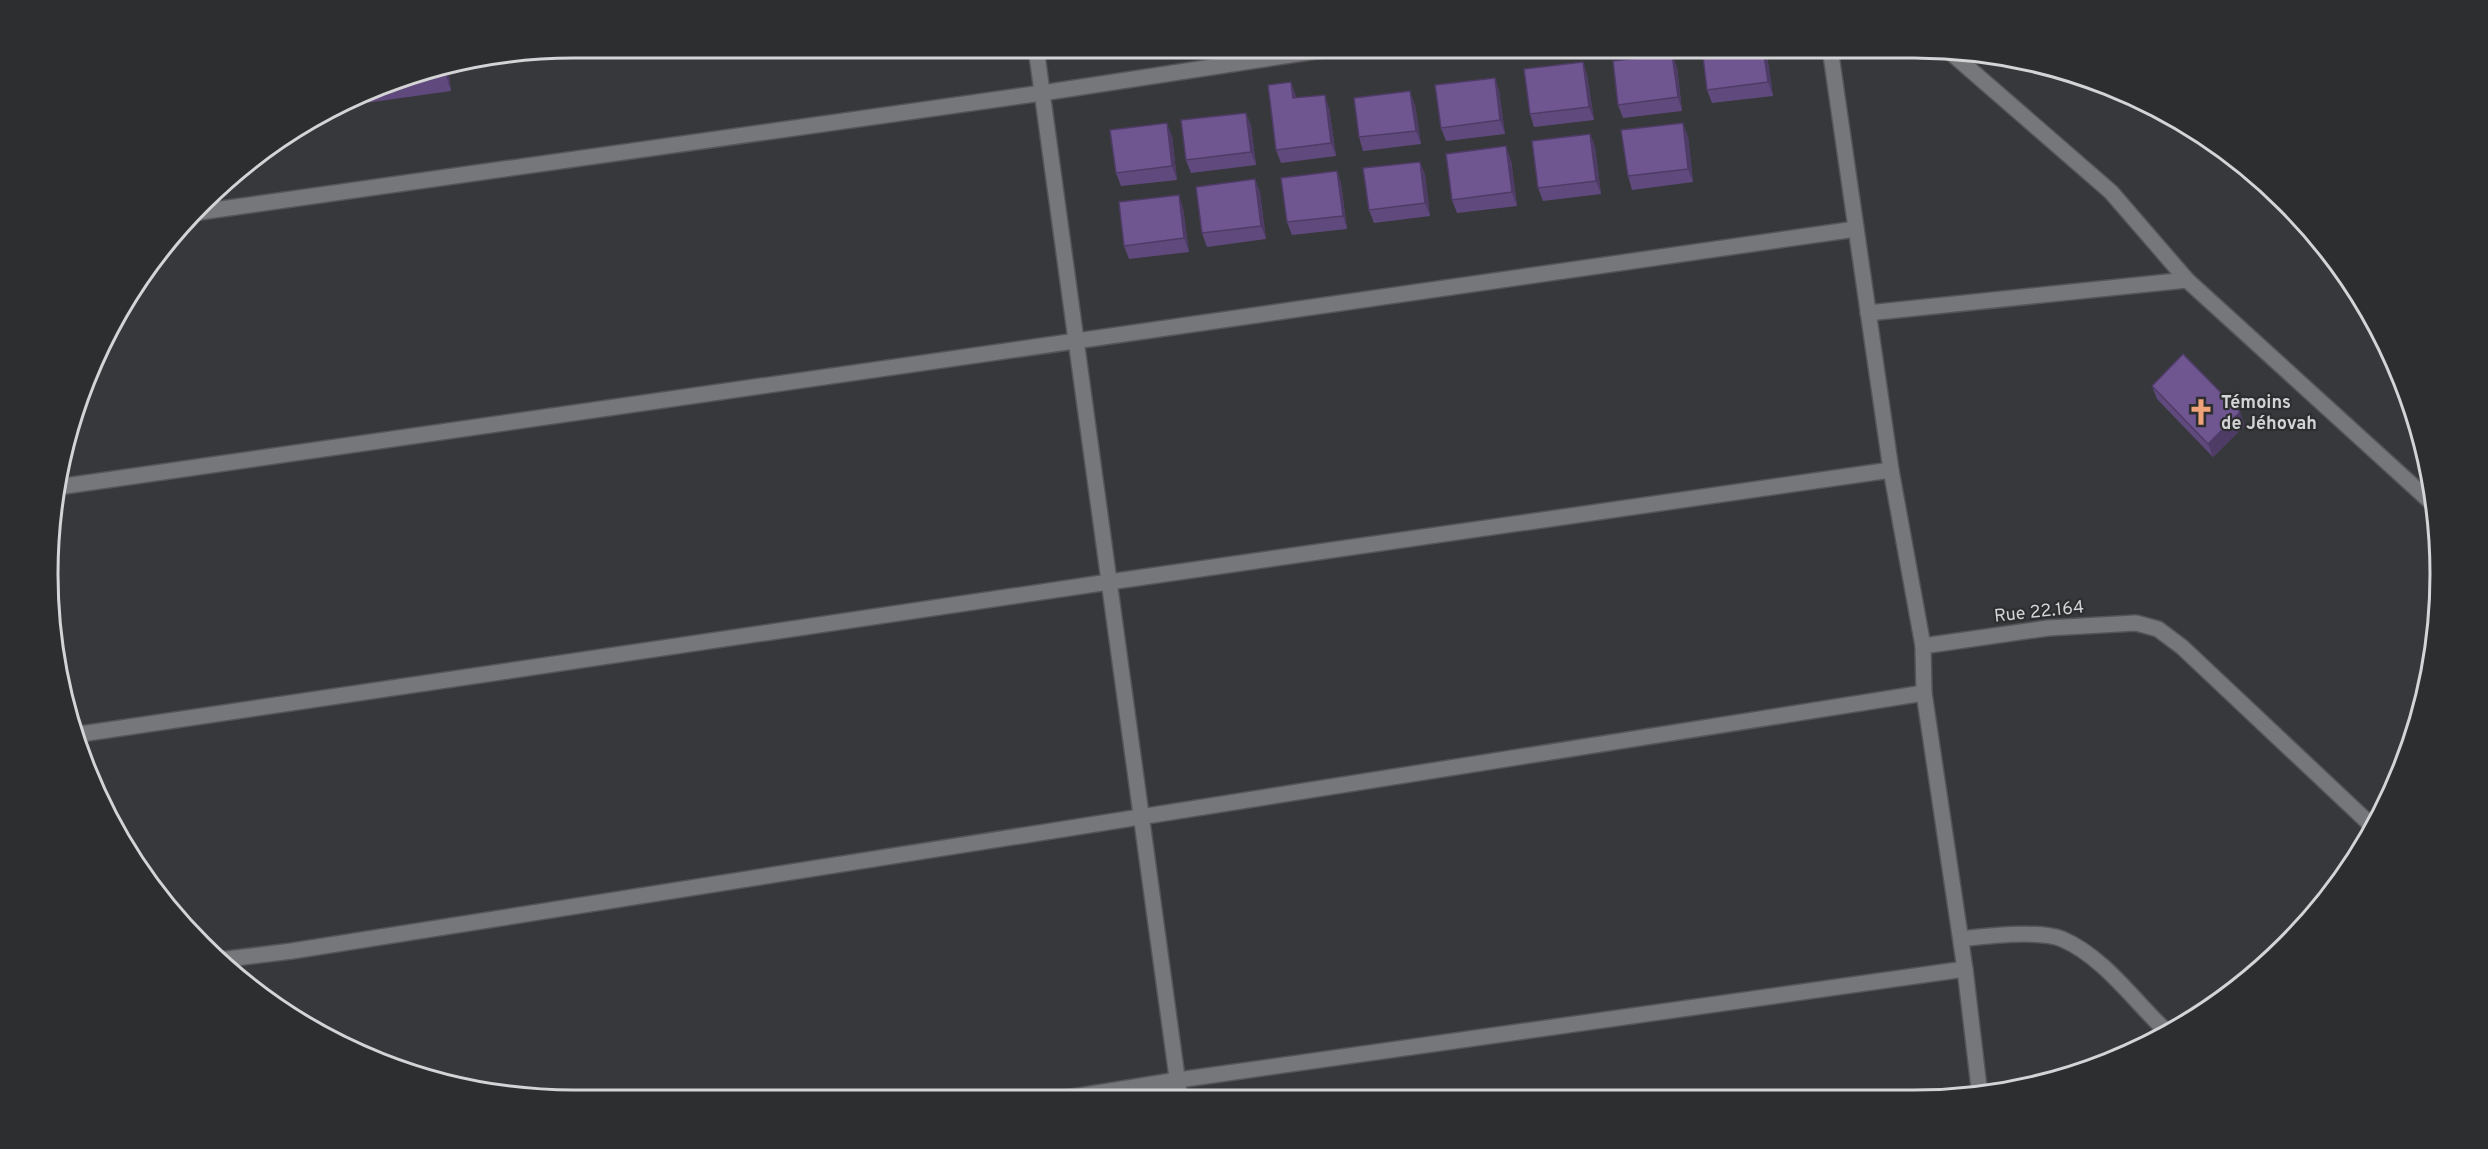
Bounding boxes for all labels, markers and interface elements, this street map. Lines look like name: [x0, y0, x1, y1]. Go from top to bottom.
place label: Témoins de Jéhovah: [2221, 392, 2317, 436]
church icon: Témoins de Jéhovah: [2186, 397, 2216, 427]
street label: Rue 22.164: [1993, 596, 2085, 629]

